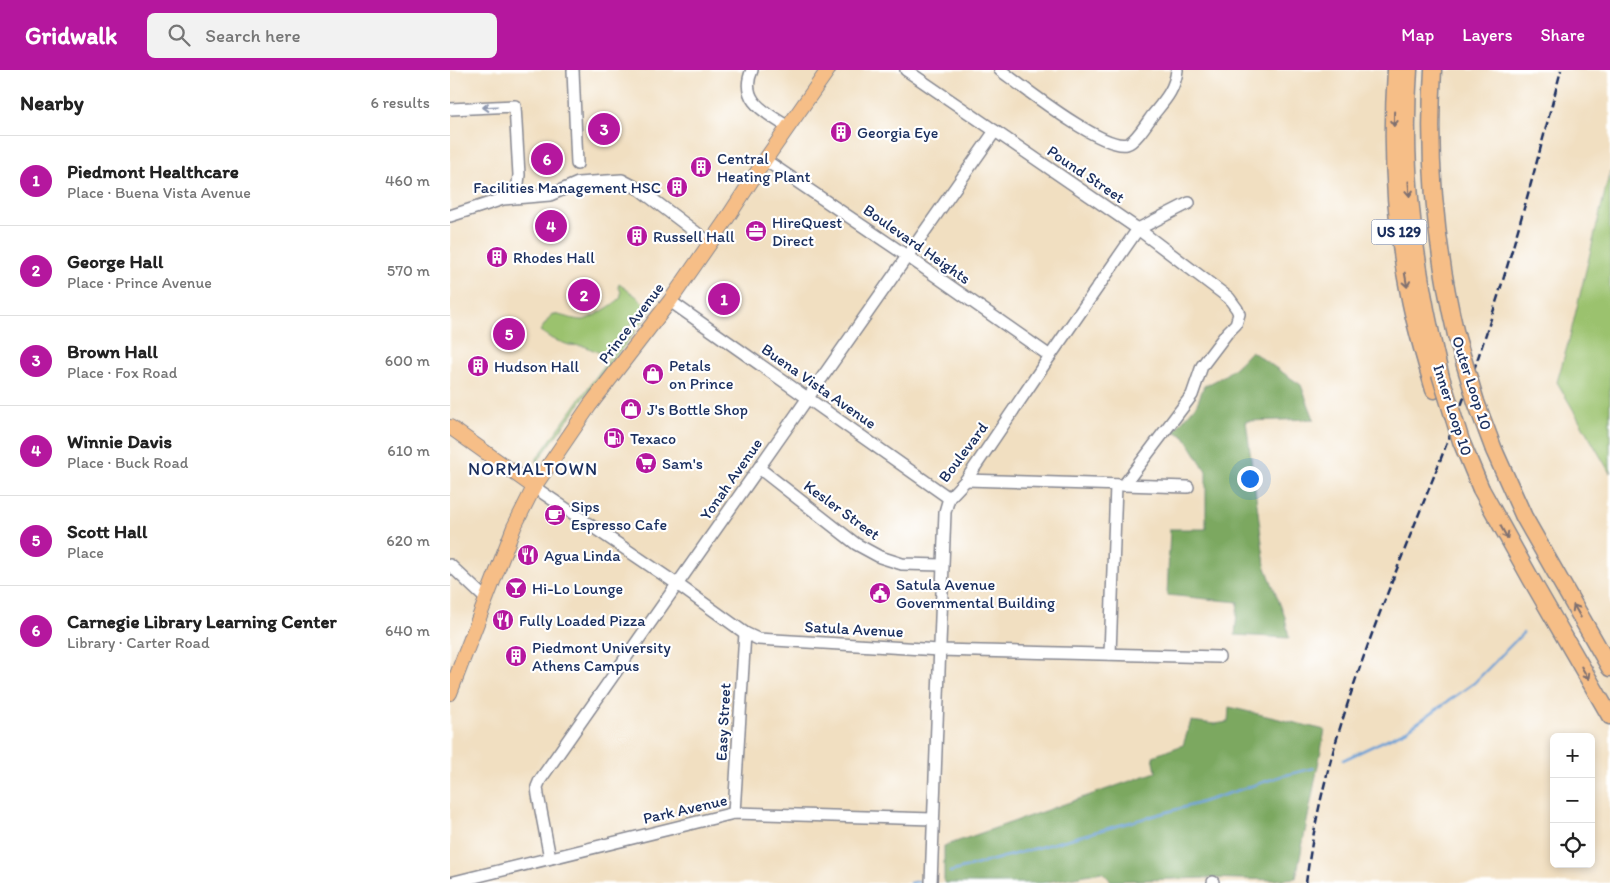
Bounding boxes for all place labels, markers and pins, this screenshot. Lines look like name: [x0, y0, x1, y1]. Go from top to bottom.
pin: 3: [588, 110, 620, 148]
building icon: Georgia Eye: [829, 120, 853, 144]
place label: Georgia Eye: [857, 123, 938, 142]
pin: 6: [531, 140, 563, 178]
place label: Central Heating Plant: [717, 149, 811, 186]
building icon: Central Heating Plant: [689, 155, 713, 179]
building icon: Facilities Management HSC: [665, 175, 689, 199]
place label: Facilities Management HSC: [473, 178, 661, 197]
pin: 4: [535, 207, 567, 245]
place label: HireQuest Direct: [772, 213, 842, 250]
office icon: HireQuest Direct: [744, 219, 768, 243]
building icon: Russell Hall: [625, 224, 649, 248]
place label: Russell Hall: [653, 227, 735, 246]
building icon: Rhodes Hall: [485, 245, 509, 269]
place label: Rhodes Hall: [513, 248, 595, 267]
pin: 2: [568, 276, 600, 314]
pin: 1: [708, 280, 740, 318]
pin: 5: [493, 315, 525, 353]
building icon: Hudson Hall: [466, 354, 490, 378]
place label: Petals on Prince: [669, 356, 734, 393]
place label: Hudson Hall: [494, 357, 580, 376]
shop icon: Petals on Prince: [641, 362, 665, 386]
shop icon: J's Bottle Shop: [619, 397, 643, 421]
place label: J's Bottle Shop: [647, 400, 748, 419]
fuel station icon: Texaco: [602, 426, 626, 450]
place label: Texaco: [630, 429, 676, 448]
supermarket icon: Sam's: [634, 451, 658, 475]
place label: Sam's: [662, 454, 703, 473]
place label: Sips Espresso Cafe: [571, 497, 667, 534]
cafe icon: Sips Espresso Cafe: [543, 503, 567, 527]
restaurant icon: Agua Linda: [516, 543, 540, 567]
place label: Agua Linda: [544, 546, 621, 565]
place label: Satula Avenue Governmental Building: [896, 575, 1056, 612]
bar icon: Hi-Lo Lounge: [504, 576, 528, 600]
place label: Hi-Lo Lounge: [532, 579, 623, 598]
public building icon: Satula Avenue Governmental Building: [868, 581, 892, 605]
restaurant icon: Fully Loaded Pizza: [491, 608, 515, 632]
place label: Fully Loaded Pizza: [519, 611, 646, 630]
place label: Piedmont University Athens Campus: [532, 638, 671, 675]
building icon: Piedmont University Athens Campus: [504, 644, 528, 668]

